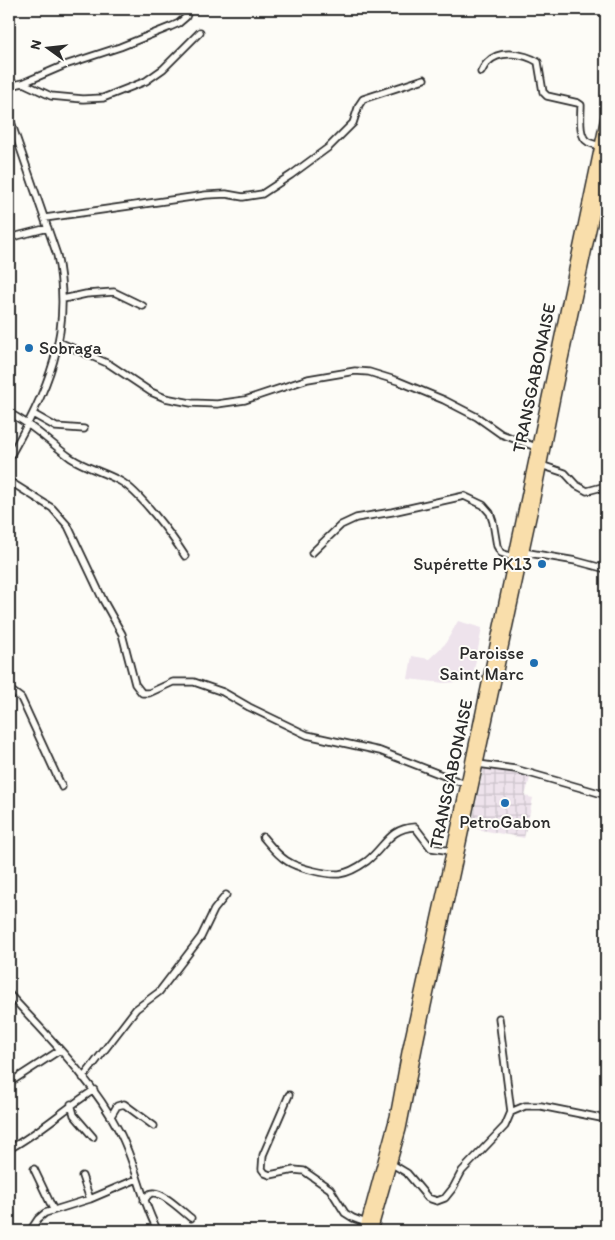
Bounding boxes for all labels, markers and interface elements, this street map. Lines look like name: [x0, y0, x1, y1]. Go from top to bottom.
north arrow: [22, 22, 72, 72]
text: N: [26, 38, 45, 52]
street label: TRANSGABONAISE: [507, 301, 561, 455]
place label: Sobraga: [39, 337, 103, 359]
marker: Sobraga: [23, 342, 35, 354]
place label: Supérette PK13: [413, 553, 532, 575]
marker: Supérette PK13: [536, 558, 548, 570]
place label: Paroisse Saint Marc: [439, 642, 524, 685]
marker: Paroisse Saint Marc: [528, 657, 540, 669]
street label: TRANSGABONAISE: [424, 697, 478, 851]
marker: PetroGabon: [499, 797, 511, 809]
place label: PetroGabon: [459, 811, 551, 833]

